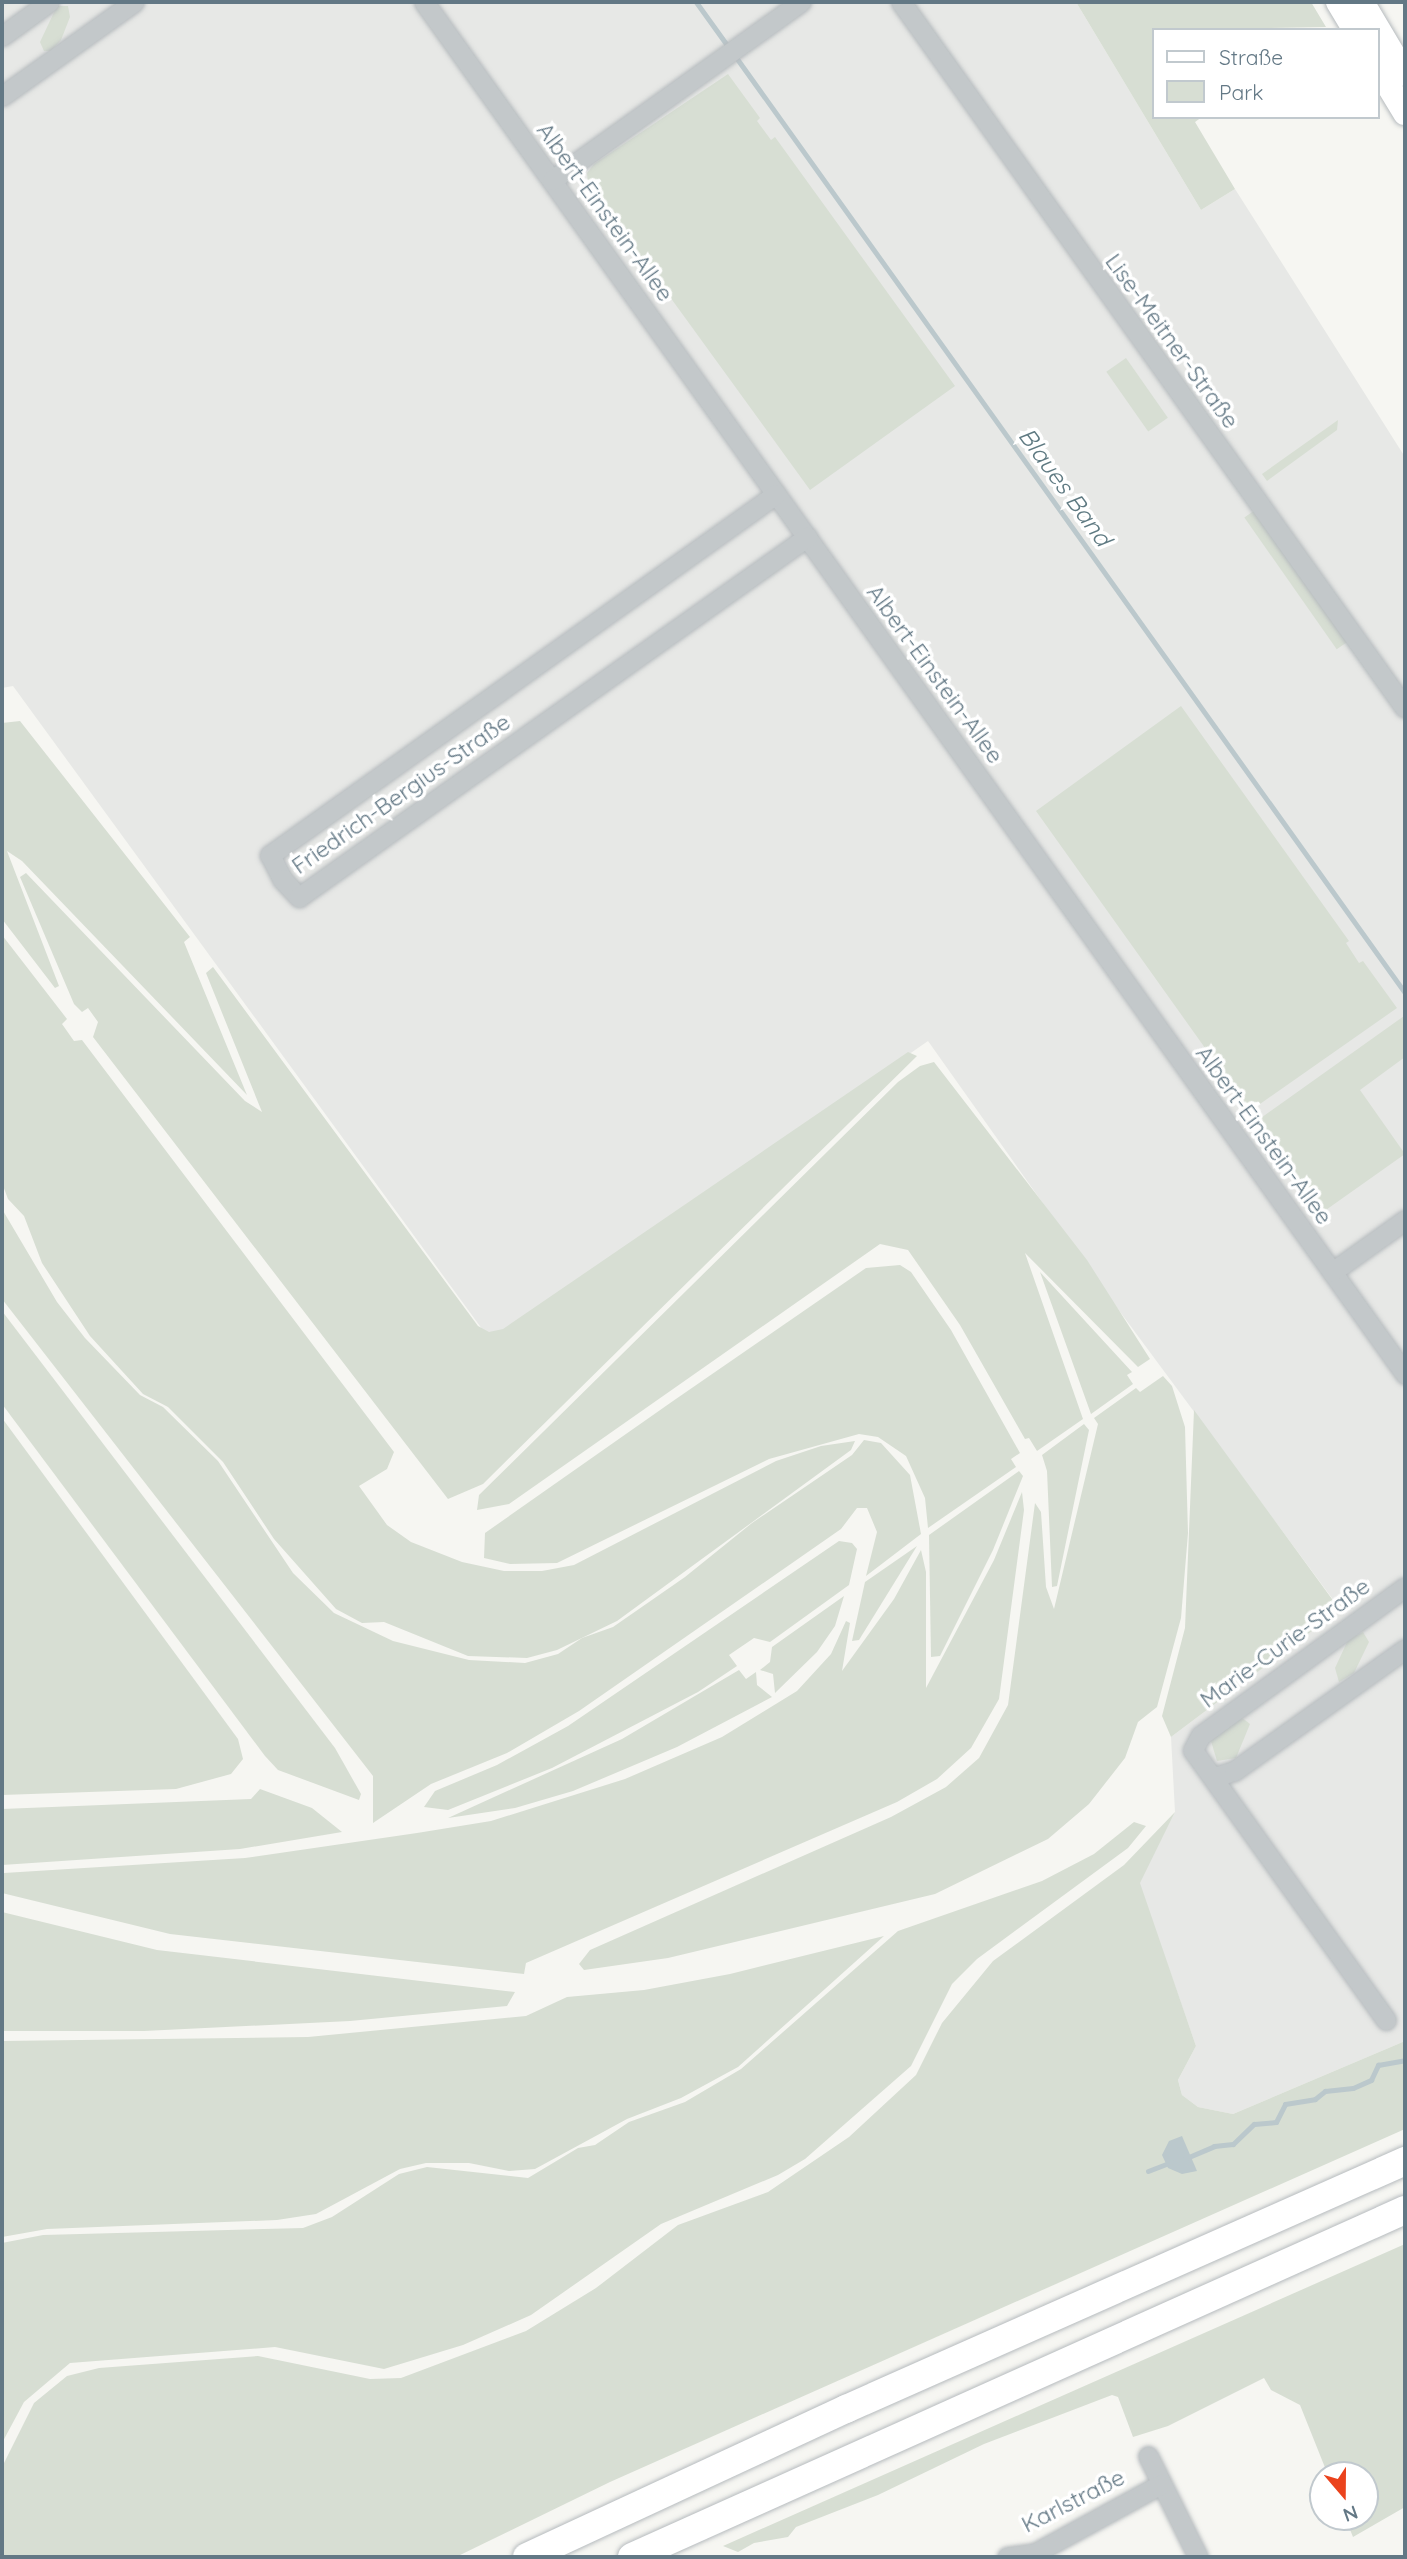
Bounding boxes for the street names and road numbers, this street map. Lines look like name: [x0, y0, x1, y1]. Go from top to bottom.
street label: Albert-Einstein-Allee: [531, 117, 679, 307]
street label: Lise-Meitner-Straße: [1099, 248, 1245, 434]
street label: Albert-Einstein-Allee: [861, 579, 1009, 769]
street label: Friedrich-Bergius-Straße: [287, 708, 515, 880]
street label: Albert-Einstein-Allee: [1190, 1040, 1338, 1230]
street label: Marie-Curie-Straße: [1195, 1572, 1375, 1714]
street label: Karlstraße: [1017, 2463, 1129, 2539]

